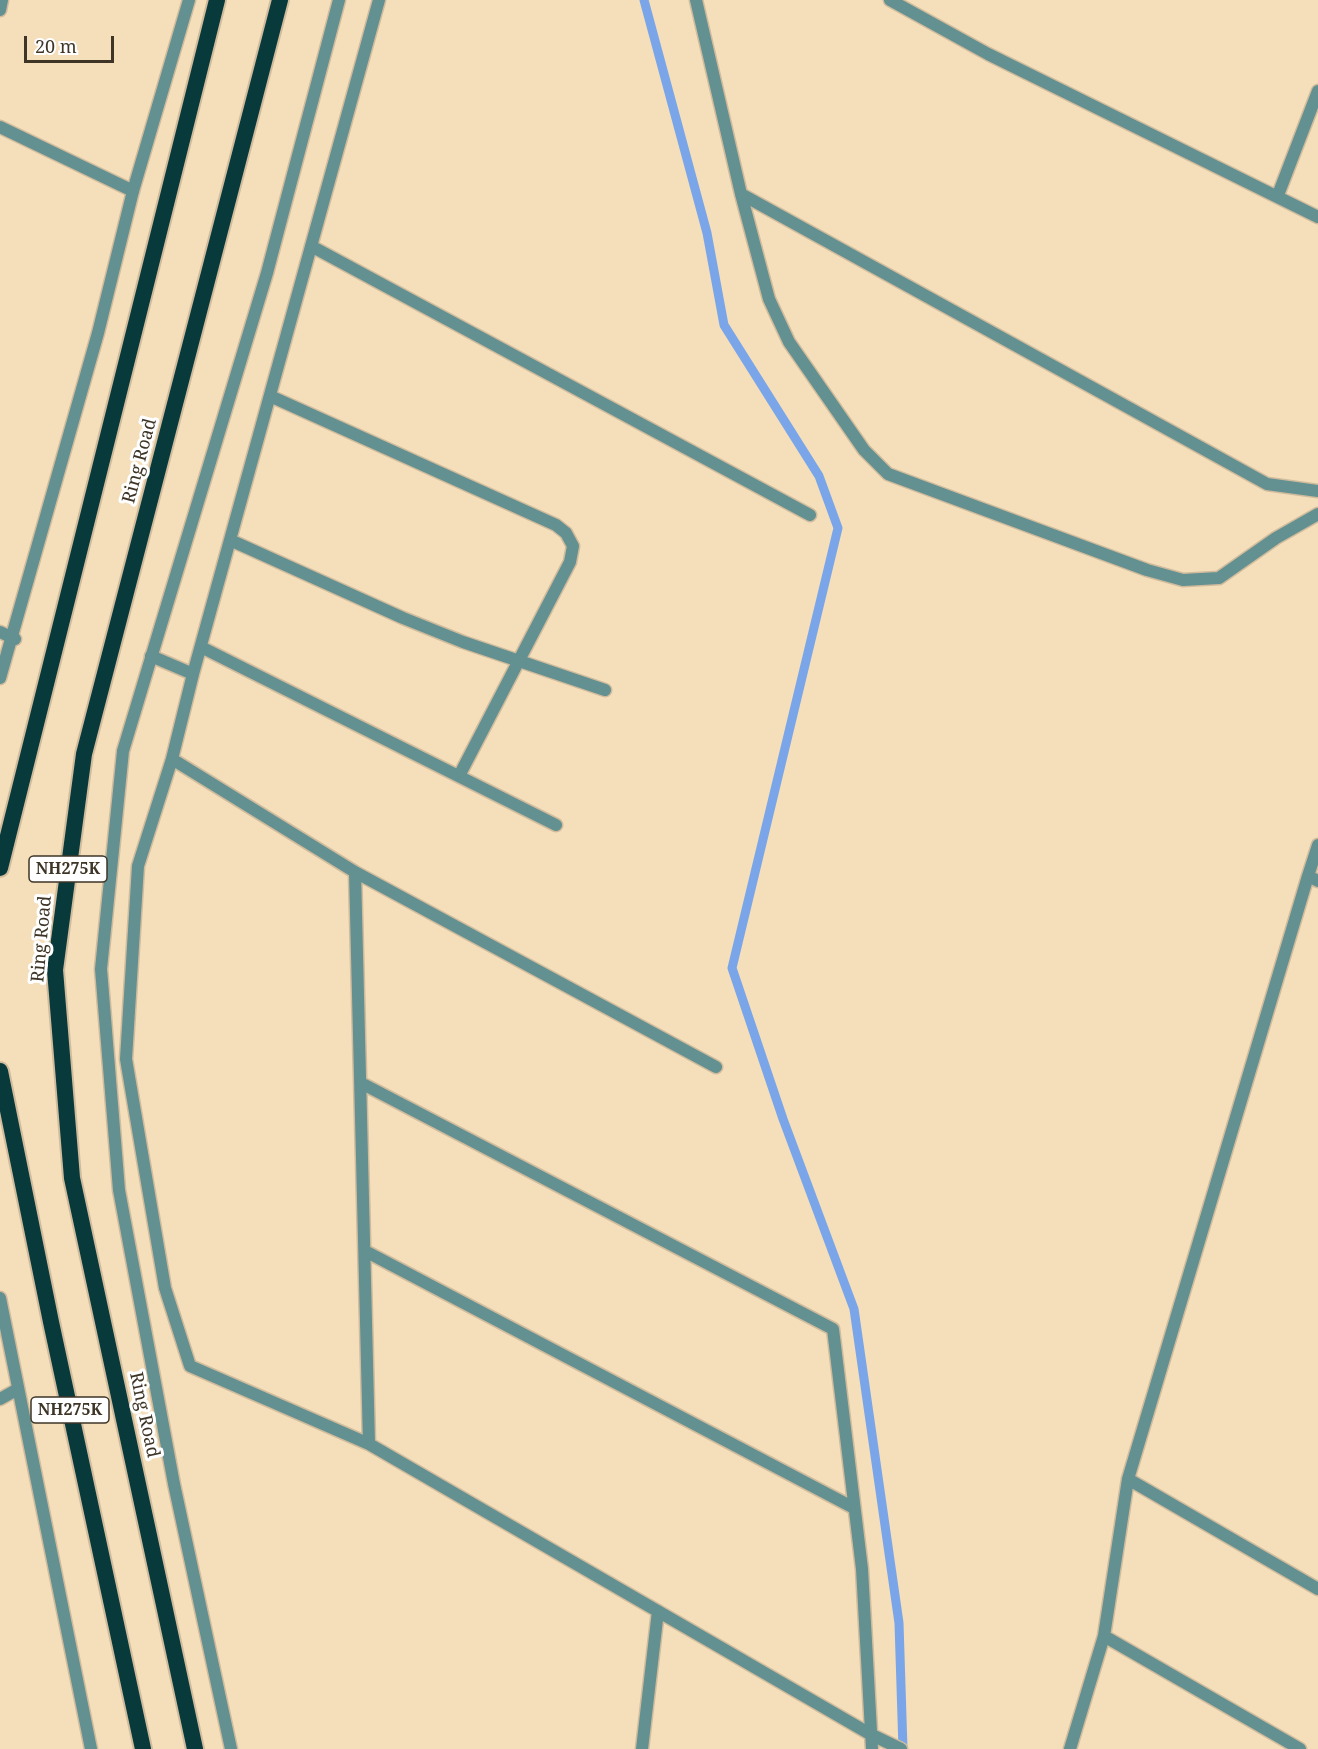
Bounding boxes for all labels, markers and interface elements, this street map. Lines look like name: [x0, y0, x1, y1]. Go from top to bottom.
scale bar: [27, 24, 117, 62]
text: 20 m: [35, 34, 77, 58]
street label: Ring Road: [118, 416, 162, 506]
road number: NH275K: [29, 856, 107, 882]
street label: Ring Road: [27, 895, 57, 983]
street label: Ring Road: [124, 1370, 164, 1460]
road number: NH275K: [31, 1397, 109, 1423]

